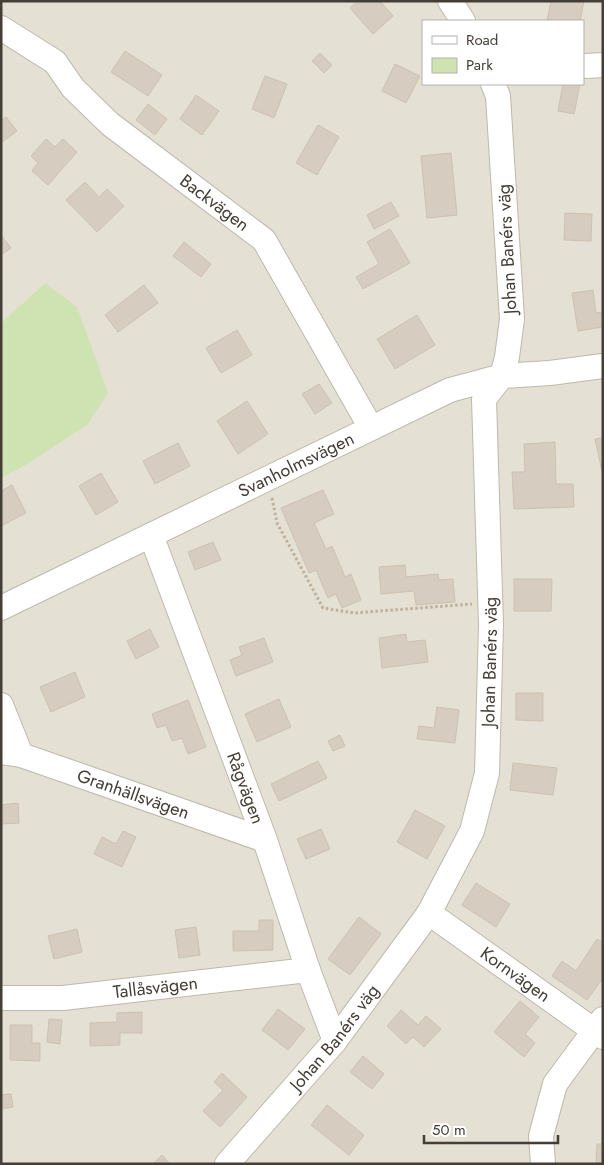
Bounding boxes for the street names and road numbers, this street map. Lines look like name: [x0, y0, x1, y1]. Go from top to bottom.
street label: Backvägen: [174, 168, 255, 238]
street label: Johan Banérs väg: [491, 183, 523, 317]
street label: Svanholmsvägen: [234, 425, 359, 504]
street label: Johan Banérs väg: [475, 596, 504, 730]
street label: Rågvägen: [220, 748, 271, 827]
street label: Granhällsvägen: [73, 762, 193, 826]
street label: Kornvägen: [475, 941, 556, 1009]
street label: Tallåsvägen: [112, 970, 199, 1005]
street label: Johan Banérs väg: [282, 979, 385, 1098]

